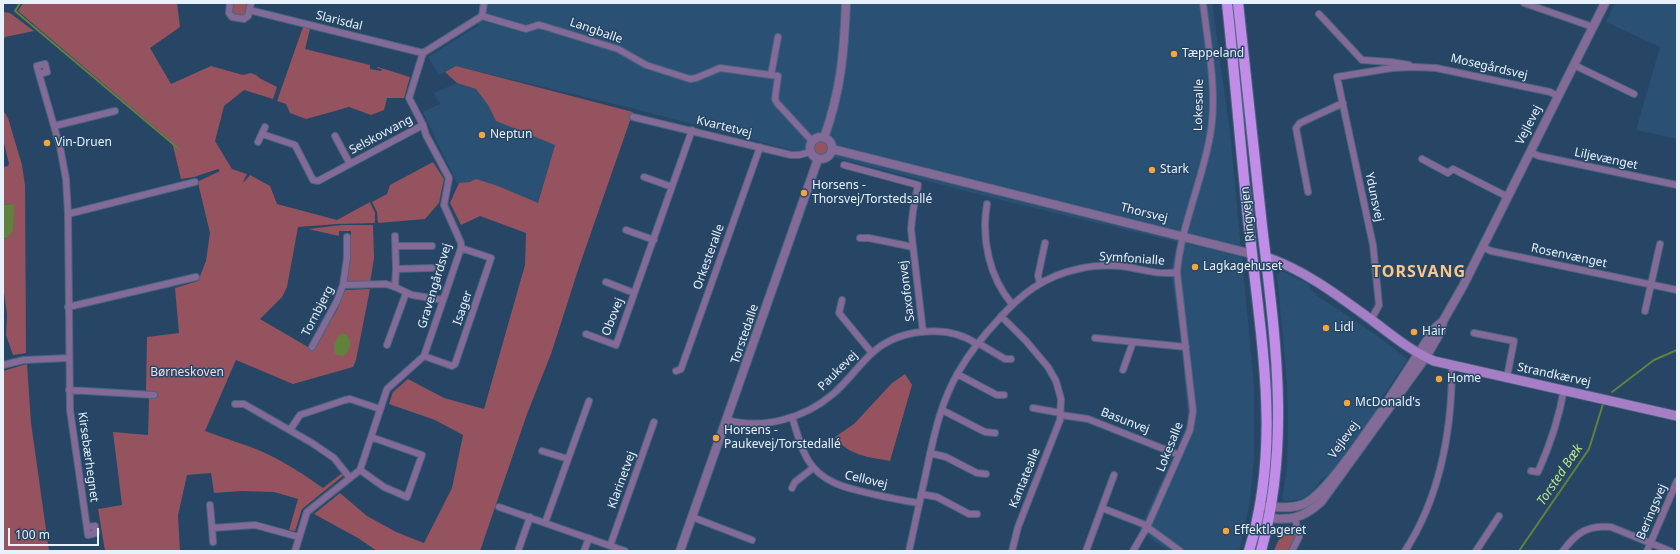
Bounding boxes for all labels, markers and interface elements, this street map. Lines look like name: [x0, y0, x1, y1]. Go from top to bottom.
street label: Slarisdal: [314, 8, 364, 34]
street label: Langballe: [568, 15, 624, 47]
place label: Tæppeland: [1182, 47, 1244, 61]
marker: Tæppeland: [1169, 49, 1179, 59]
street label: Mosegårdsvej: [1449, 51, 1529, 83]
street label: Lokesalle: [1191, 79, 1207, 131]
street label: Vejlevej: [1513, 103, 1545, 147]
street label: Selskovvang: [347, 112, 415, 158]
street label: Kvartetvej: [695, 113, 753, 141]
place label: Neptun: [490, 128, 532, 142]
marker: Neptun: [477, 130, 487, 140]
place label: Vin-Druen: [55, 136, 112, 150]
marker: Vin-Druen: [42, 138, 52, 148]
street label: Liljevænget: [1573, 145, 1639, 173]
place label: Stark: [1160, 163, 1189, 177]
marker: Stark: [1147, 165, 1157, 175]
street label: Ydunsvej: [1362, 171, 1386, 223]
place label: Horsens - Thorsvej/Torstedsallé: [812, 179, 932, 207]
street label: Ringvejen: [1238, 186, 1258, 242]
marker: Horsens - Thorsvej/Torstedsallé: [799, 188, 809, 198]
street label: Thorsvej: [1119, 200, 1169, 226]
street label: Orkesteralle: [690, 222, 728, 292]
street label: Rosenvænget: [1530, 241, 1608, 271]
street label: Gravengårdsvej: [415, 242, 455, 330]
street label: Symfonialle: [1099, 250, 1165, 268]
street label: Saxofonvej: [896, 260, 918, 322]
place label: Lagkagehuset: [1203, 260, 1282, 274]
marker: Lagkagehuset: [1190, 262, 1200, 272]
district label: TORSVANG: [1372, 262, 1466, 282]
street label: Tornbjerg: [299, 283, 337, 339]
street label: Isager: [450, 289, 476, 327]
street label: Obovej: [599, 296, 627, 338]
street label: Torstedalle: [728, 302, 762, 366]
place label: Lidl: [1334, 321, 1354, 335]
marker: Lidl: [1321, 323, 1331, 333]
place label: Hair: [1422, 325, 1446, 339]
marker: Hair: [1409, 327, 1419, 337]
street label: Paukevej: [815, 348, 861, 394]
street label: Strandkærvej: [1516, 360, 1592, 390]
park label: Børneskoven: [150, 366, 224, 380]
place label: Home: [1447, 372, 1481, 386]
marker: Home: [1434, 374, 1444, 384]
place label: McDonald's: [1355, 396, 1420, 410]
marker: McDonald's: [1342, 398, 1352, 408]
street label: Basunvej: [1099, 405, 1151, 437]
street label: Kirsebærhegnet: [75, 411, 101, 503]
street label: Vejlevej: [1326, 419, 1362, 461]
street label: Lokesalle: [1154, 420, 1186, 474]
place label: Horsens - Paukevej/Torstedallé: [724, 424, 841, 452]
marker: Horsens - Paukevej/Torstedallé: [711, 433, 721, 443]
water label: Torsted Bæk: [1534, 441, 1586, 509]
street label: Kantatealle: [1006, 446, 1044, 510]
street label: Klarinetvej: [605, 449, 639, 511]
street label: Cellovej: [843, 468, 889, 492]
street label: Beringsvej: [1634, 482, 1670, 542]
scale bar: [10, 520, 101, 546]
place label: Effektlageret: [1234, 524, 1306, 538]
text: 100 m: [15, 526, 50, 543]
marker: Effektlageret: [1221, 526, 1231, 536]

